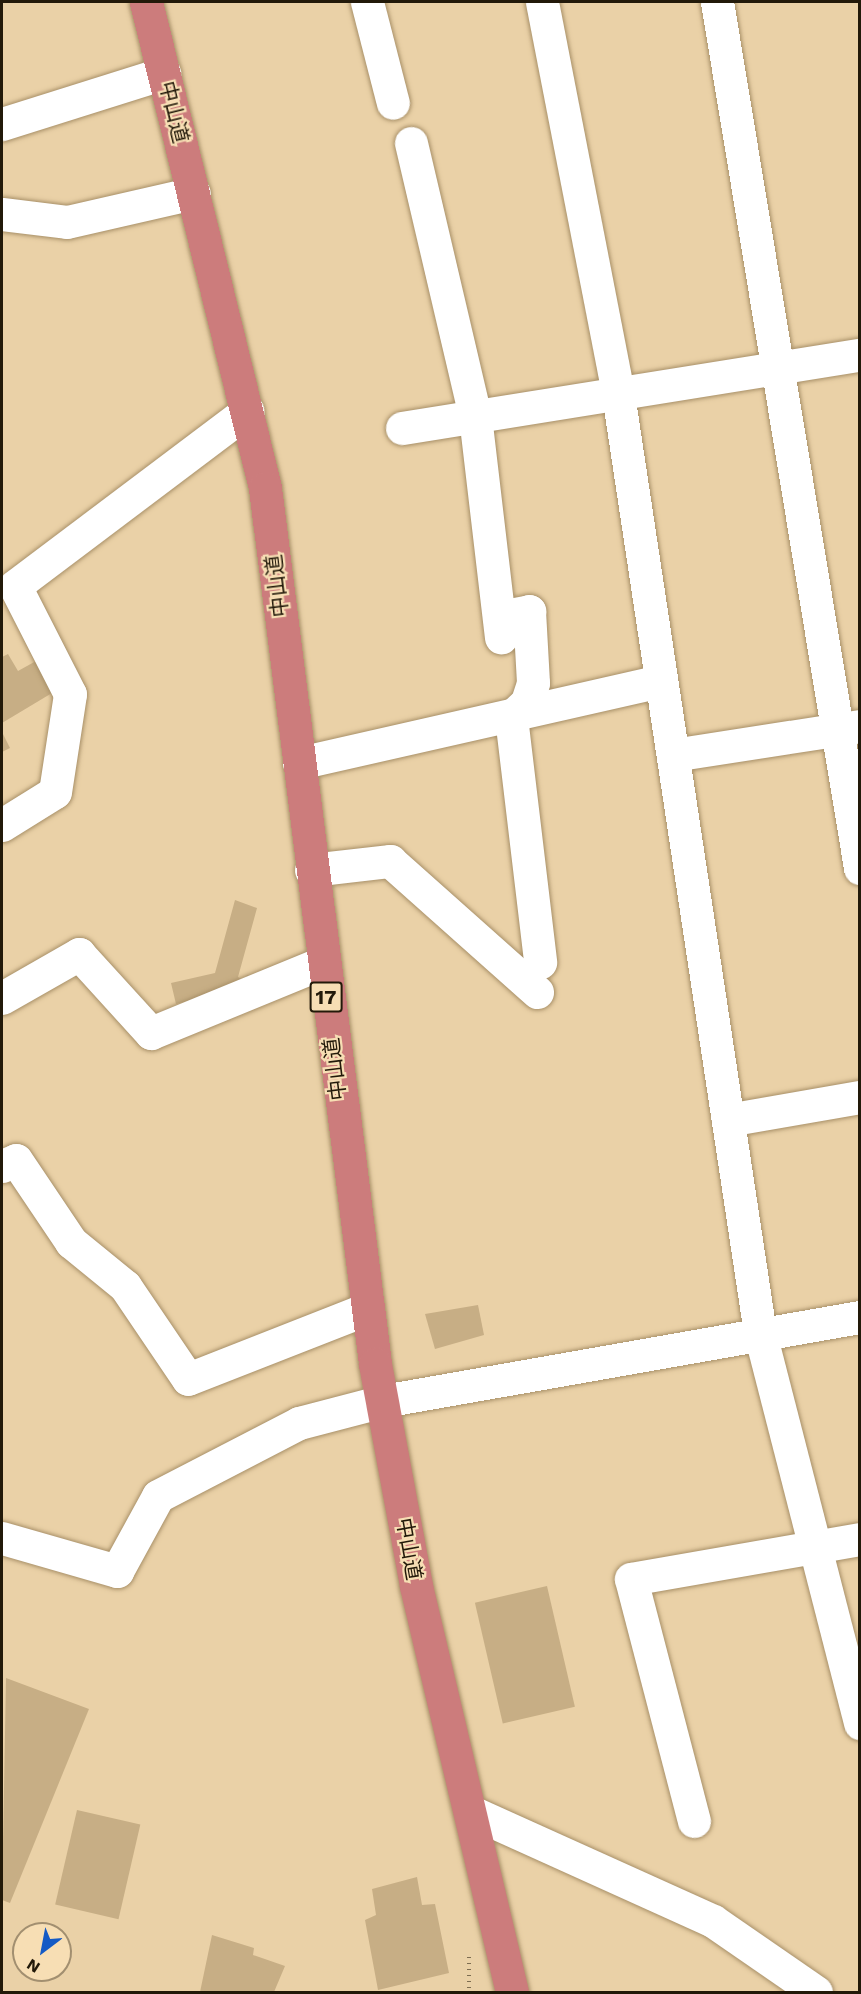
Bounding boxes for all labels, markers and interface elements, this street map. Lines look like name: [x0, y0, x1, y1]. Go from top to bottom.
street label: 中山道: [154, 78, 194, 146]
street label: 中山道: [261, 553, 293, 619]
road number: 17: [310, 980, 342, 1014]
street label: 中山道: [319, 1036, 351, 1102]
street label: 中山道: [391, 1516, 427, 1582]
north arrow: [12, 1922, 72, 1982]
text: N: [23, 1955, 43, 1977]

